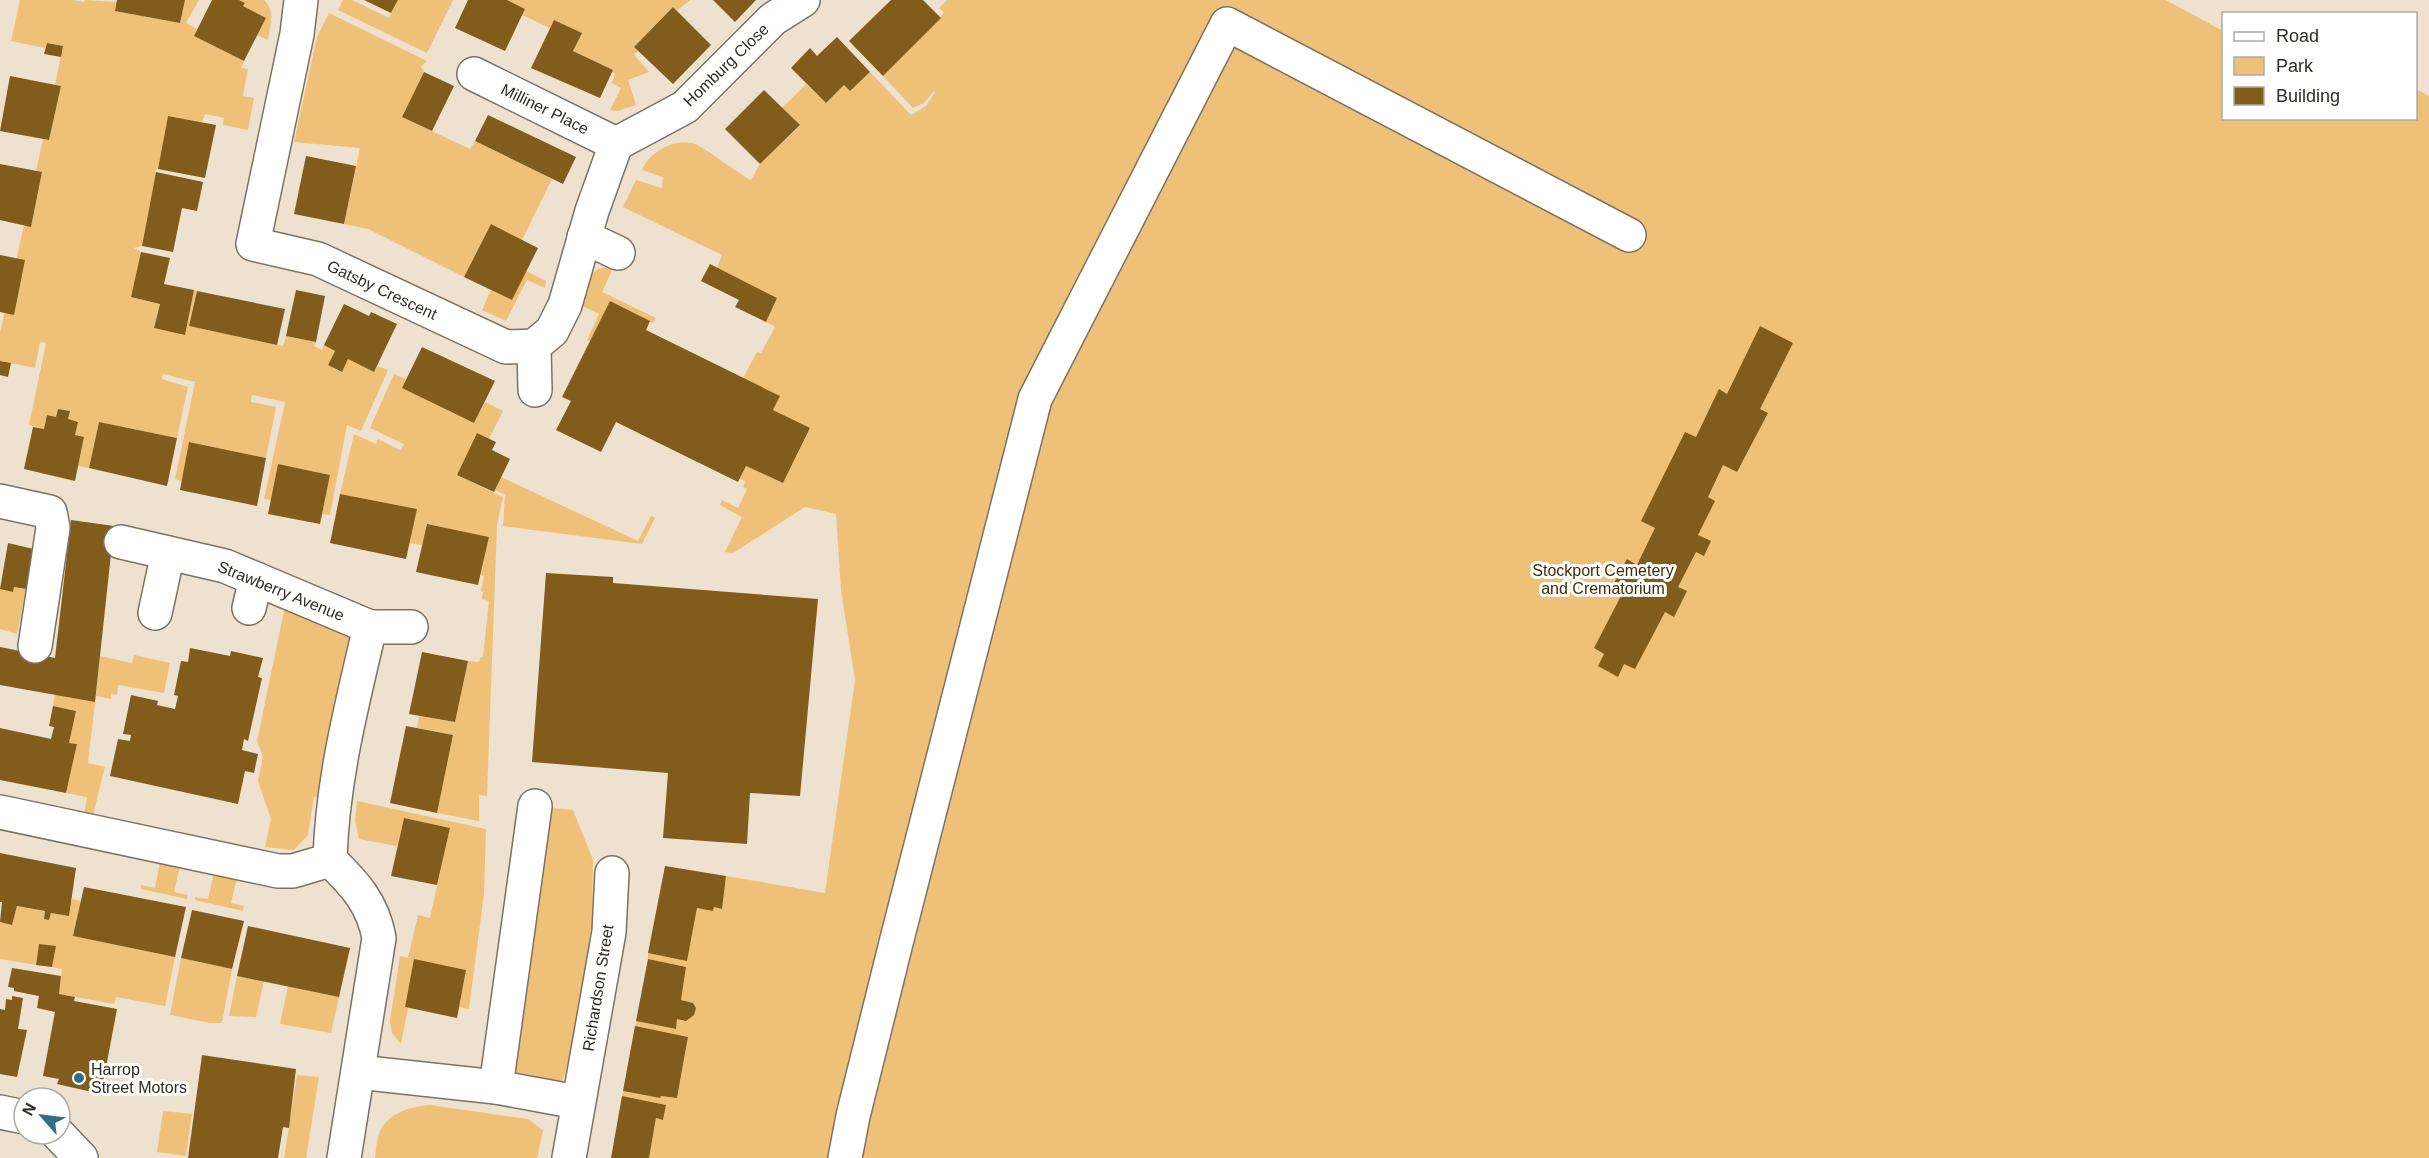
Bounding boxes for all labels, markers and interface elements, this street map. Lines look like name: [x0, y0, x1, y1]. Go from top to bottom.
legend: [2222, 12, 2417, 120]
street label: Homburg Close: [680, 20, 772, 110]
text: Road: [2276, 26, 2319, 46]
text: Park: [2276, 56, 2314, 76]
street label: Milliner Place: [499, 81, 592, 138]
text: Building: [2276, 86, 2340, 106]
street label: Gatsby Crescent: [324, 257, 440, 323]
street label: Strawberry Avenue: [215, 558, 347, 624]
park label: Stockport Cemetery and Crematorium: [1532, 562, 1674, 597]
street label: Richardson Street: [580, 923, 616, 1053]
place label: Harrop Street Motors: [91, 1061, 187, 1096]
marker: Harrop Street Motors: [72, 1071, 86, 1085]
north arrow: [12, 1086, 72, 1146]
text: N: [19, 1100, 39, 1118]

